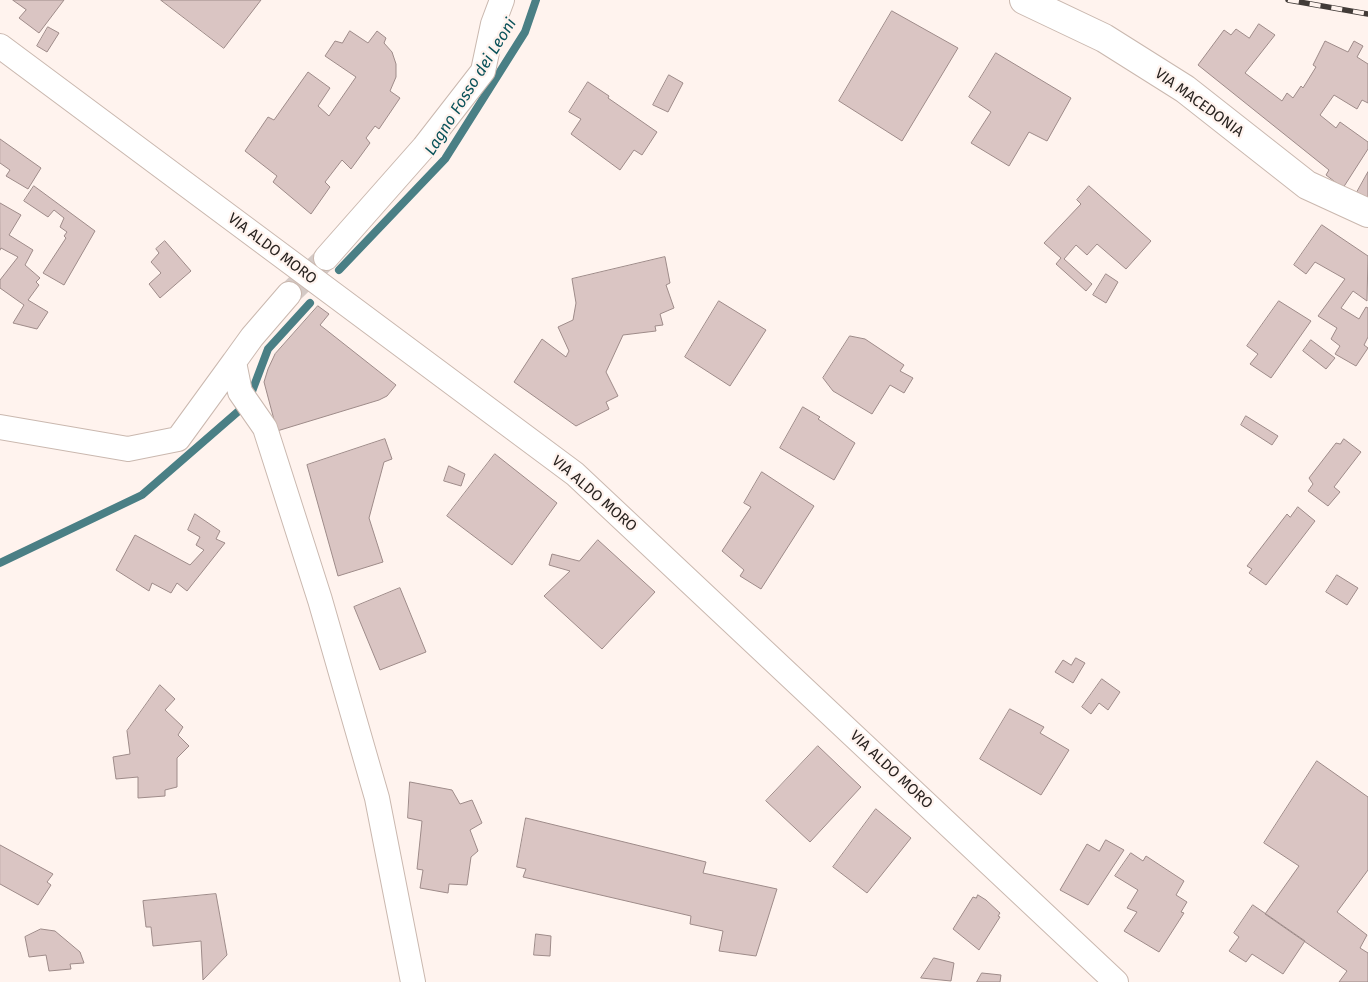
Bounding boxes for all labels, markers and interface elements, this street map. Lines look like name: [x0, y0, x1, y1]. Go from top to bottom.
water label: Lagno Fosso dei Leoni: [421, 15, 521, 159]
street label: VIA MACEDONIA: [1151, 65, 1247, 141]
street label: VIA ALDO MORO: [224, 210, 320, 288]
street label: VIA ALDO MORO: [548, 452, 640, 536]
street label: VIA ALDO MORO: [846, 727, 936, 813]

